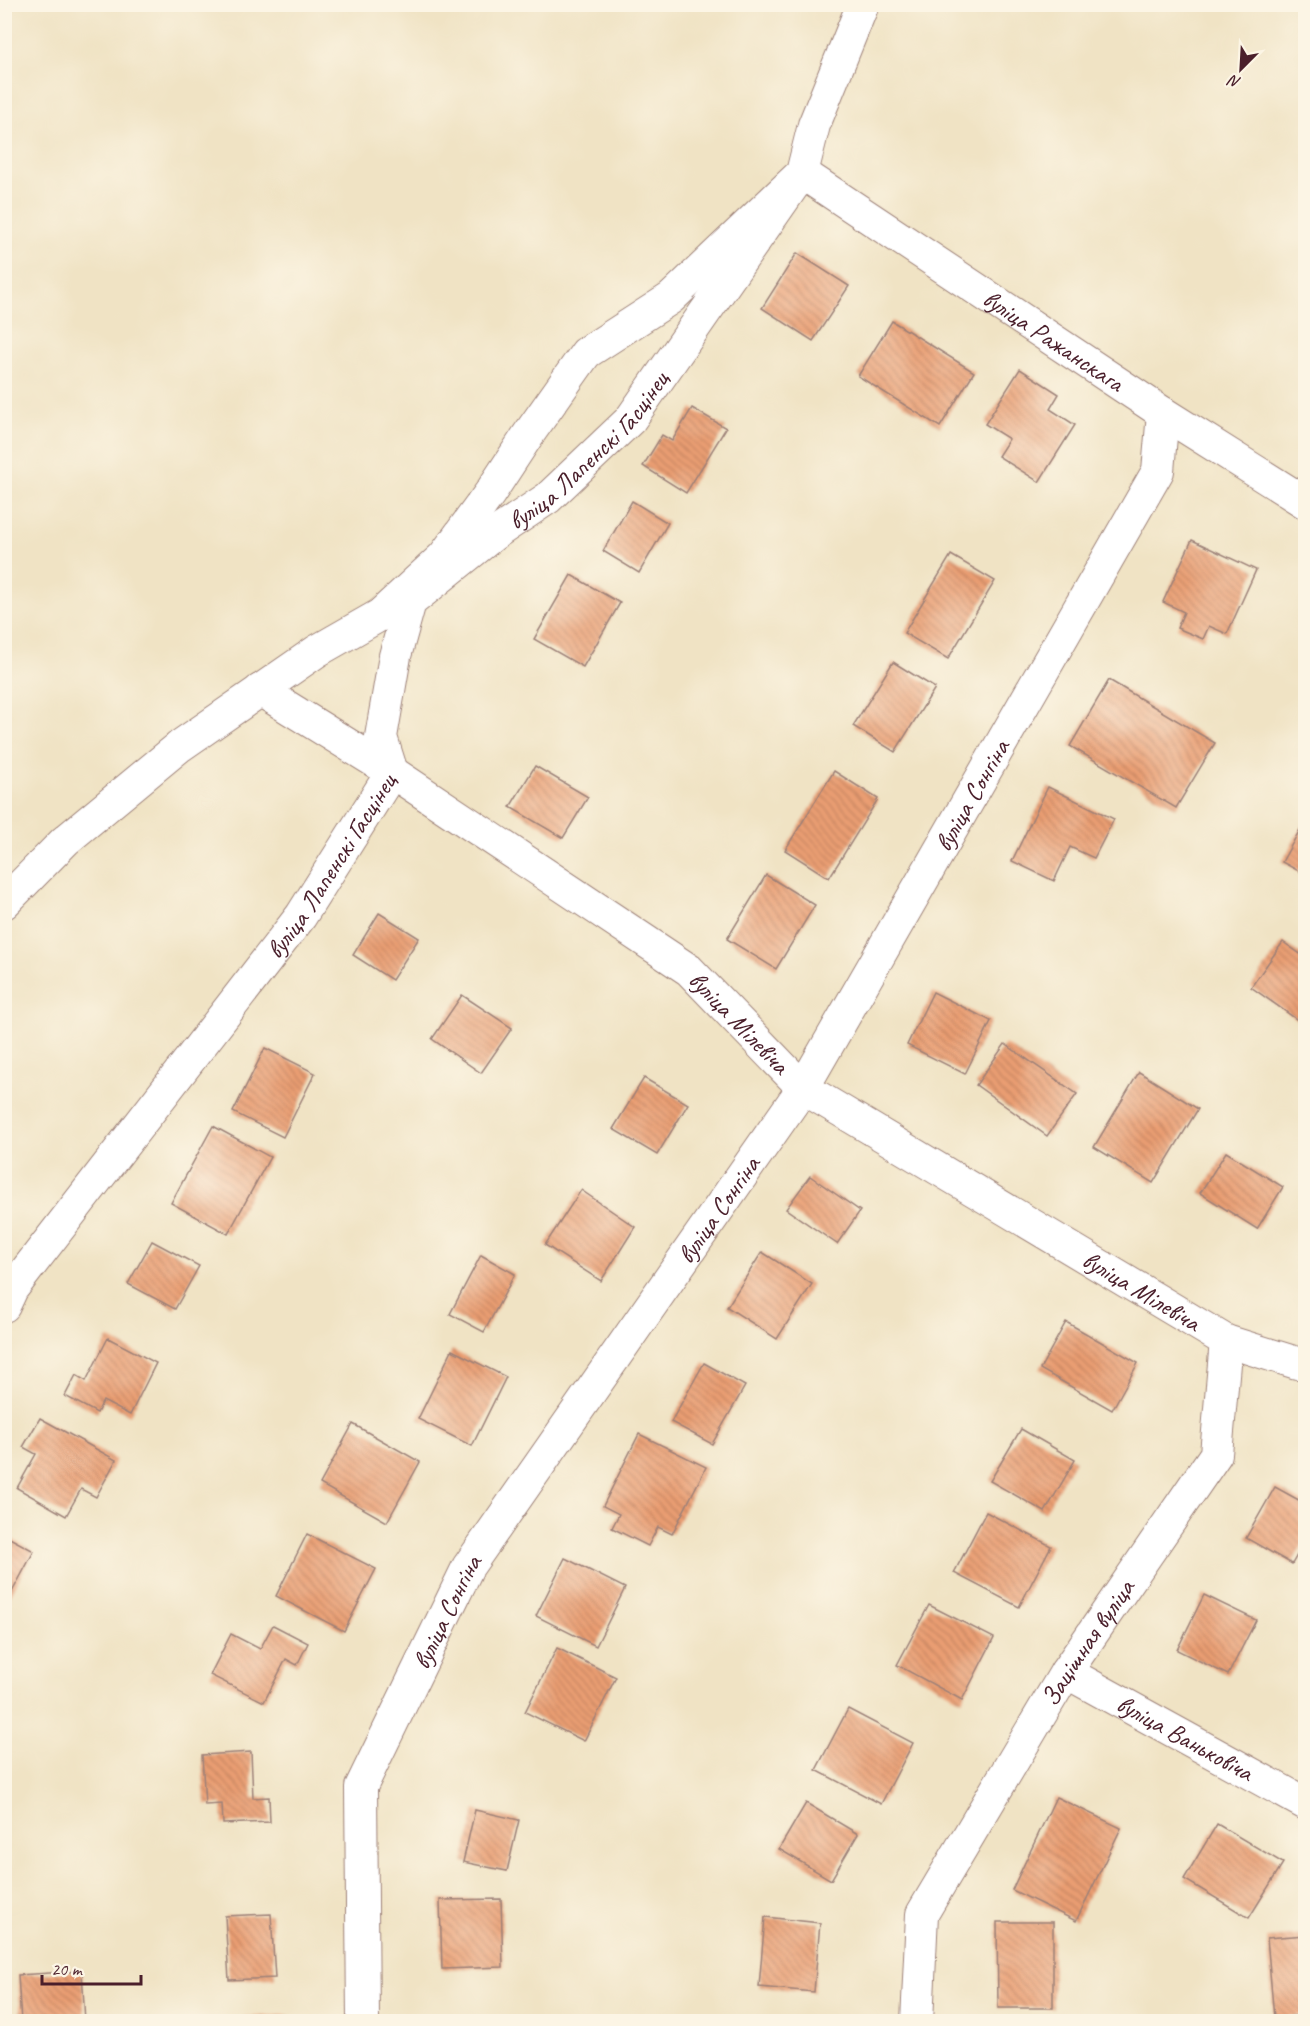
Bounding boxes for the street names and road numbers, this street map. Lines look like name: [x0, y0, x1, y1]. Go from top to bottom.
street label: вуліца Ражанскага: [977, 282, 1132, 400]
street label: вуліца Лапенскі Гасцінец: [501, 364, 676, 537]
street label: вуліца Сонгіна: [926, 732, 1017, 857]
street label: вуліца Лапенскі Гасцінец: [258, 766, 404, 965]
street label: вуліца Мілевіча: [682, 964, 798, 1082]
street label: вуліца Сонгіна: [669, 1148, 768, 1269]
street label: вуліца Мілевіча: [1077, 1243, 1208, 1339]
street label: вуліца Сонгіна: [404, 1546, 489, 1674]
street label: Зацішная вуліца: [1033, 1571, 1142, 1712]
street label: вуліца Ваньковіча: [1111, 1687, 1261, 1789]

